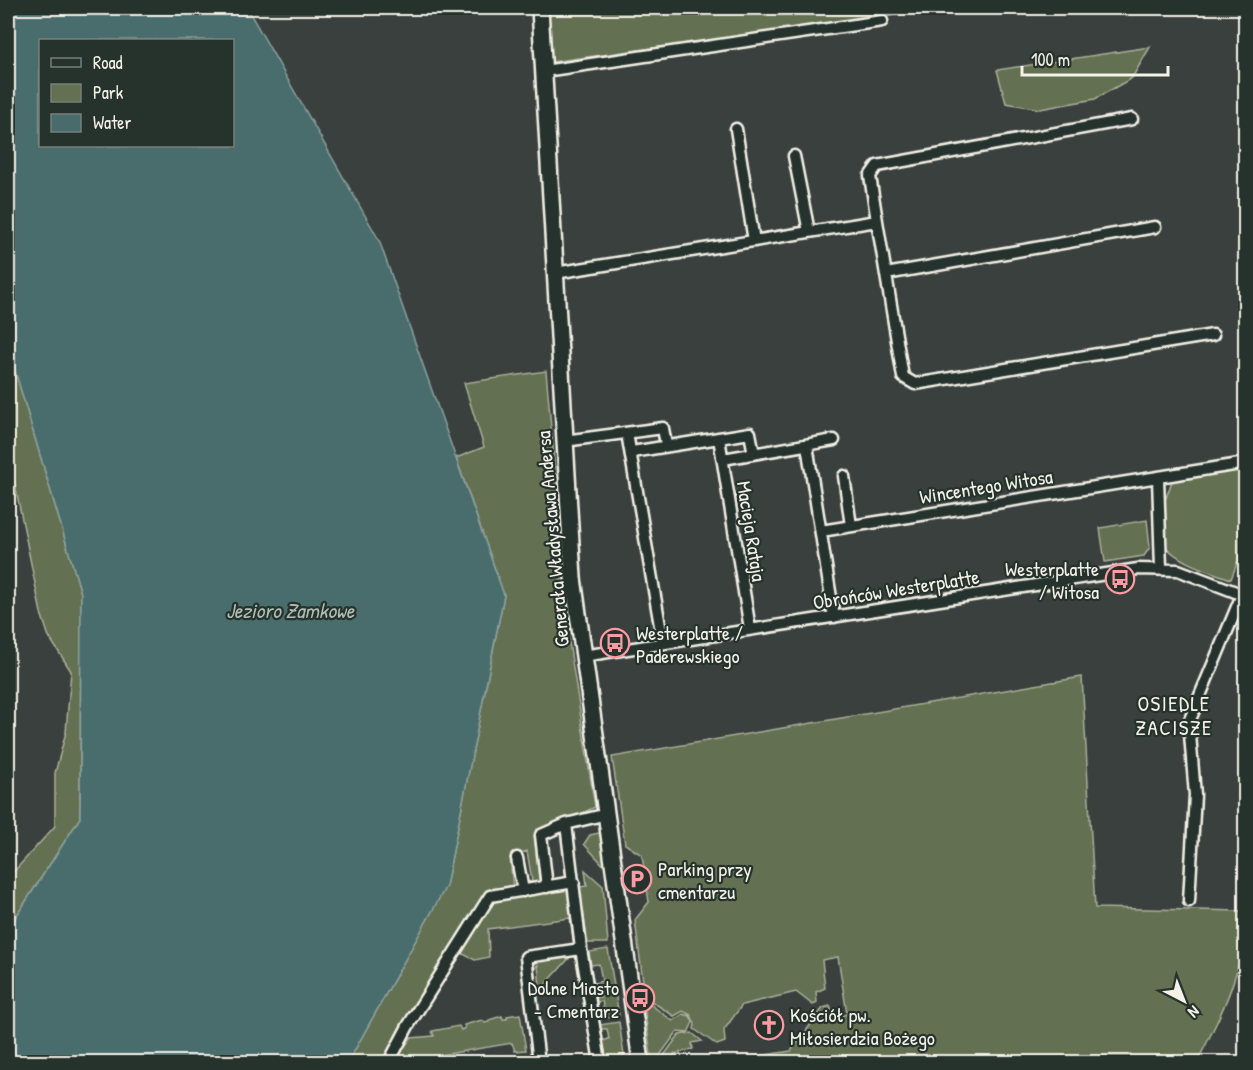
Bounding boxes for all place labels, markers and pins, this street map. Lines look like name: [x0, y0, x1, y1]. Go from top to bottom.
place label: Westerplatte / Witosa: [1005, 555, 1099, 605]
bus stop icon: Westerplatte / Witosa: [1104, 563, 1136, 595]
place label: Westerplatte / Paderewskiego: [636, 619, 743, 669]
bus stop icon: Westerplatte / Paderewskiego: [599, 627, 631, 659]
place label: Parking przy cmentarzu: [658, 855, 752, 905]
parking icon: Parking przy cmentarzu: [621, 863, 653, 895]
place label: Dolne Miasto - Cmentarz: [528, 974, 619, 1024]
bus stop icon: Dolne Miasto - Cmentarz: [624, 982, 656, 1014]
place label: Kościół pw. Miłosierdzia Bożego: [790, 1001, 935, 1051]
church icon: Kościół pw. Miłosierdzia Bożego: [753, 1009, 785, 1041]

